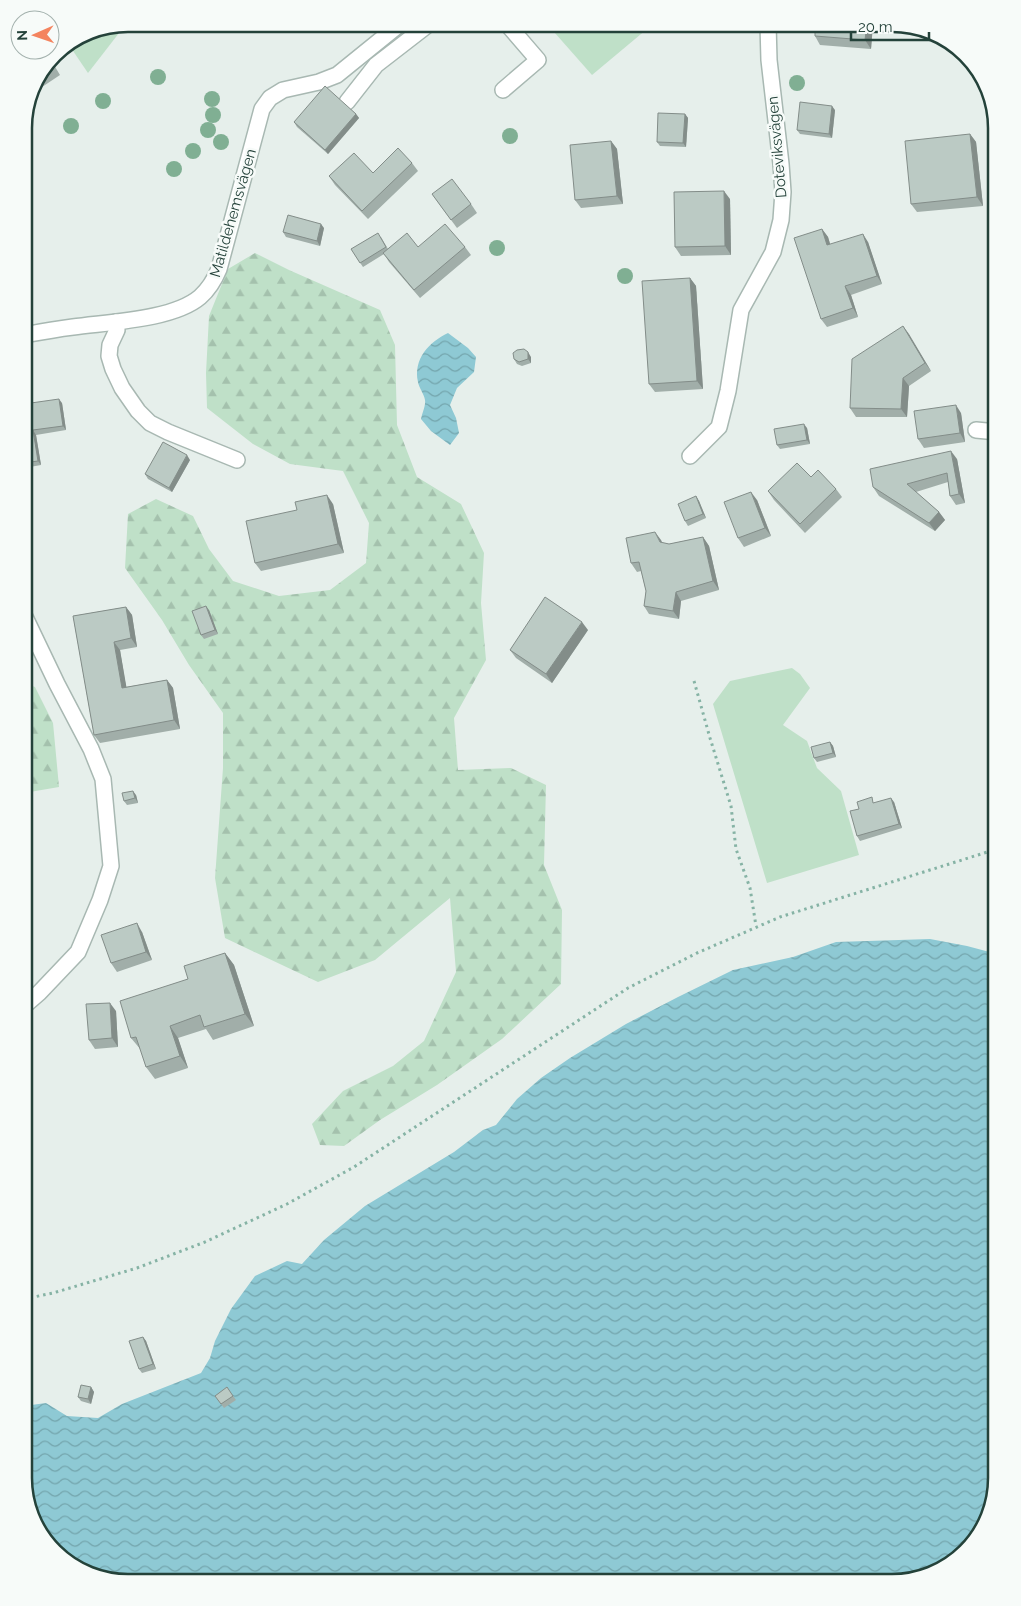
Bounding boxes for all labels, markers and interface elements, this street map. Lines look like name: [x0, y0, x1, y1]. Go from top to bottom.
north arrow: [10, 10, 60, 60]
scale bar: [851, 10, 928, 42]
text: 20 m: [858, 18, 893, 36]
text: N: [14, 30, 30, 41]
street label: Doteviksvägen: [764, 95, 790, 199]
street label: Matildehemsvägen: [206, 147, 260, 279]

